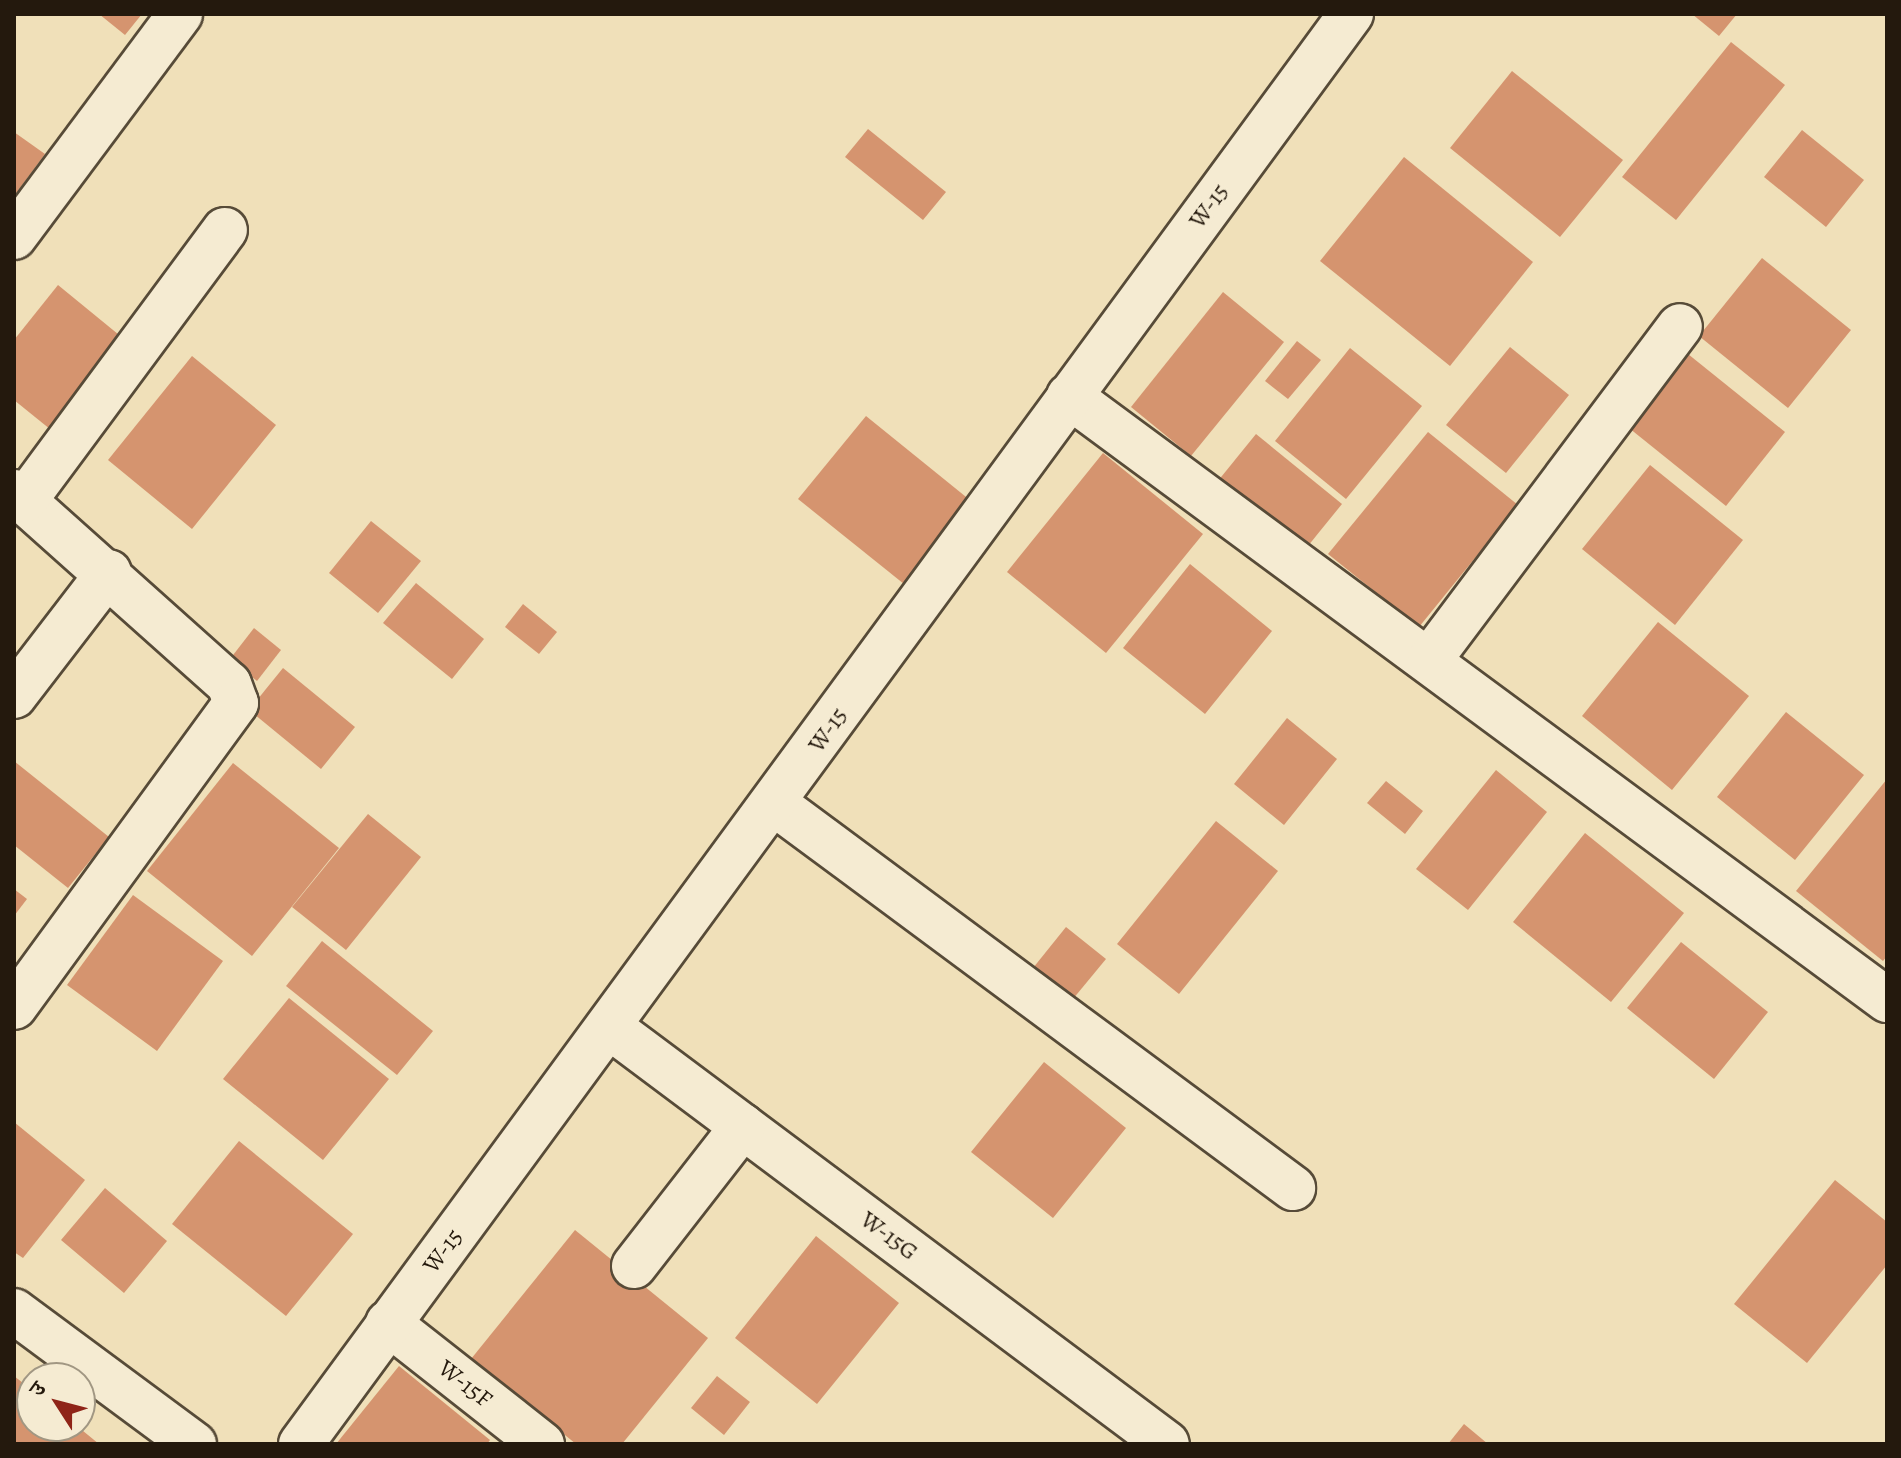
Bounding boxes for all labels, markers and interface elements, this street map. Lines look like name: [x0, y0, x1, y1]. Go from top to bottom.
street label: W-15: [1183, 178, 1235, 234]
street label: W-15: [802, 702, 854, 758]
street label: W-15G: [855, 1205, 923, 1267]
street label: W-15: [417, 1223, 469, 1279]
street label: W-15F: [432, 1354, 498, 1414]
north arrow: [16, 1362, 96, 1442]
text: उ: [23, 1376, 54, 1402]

